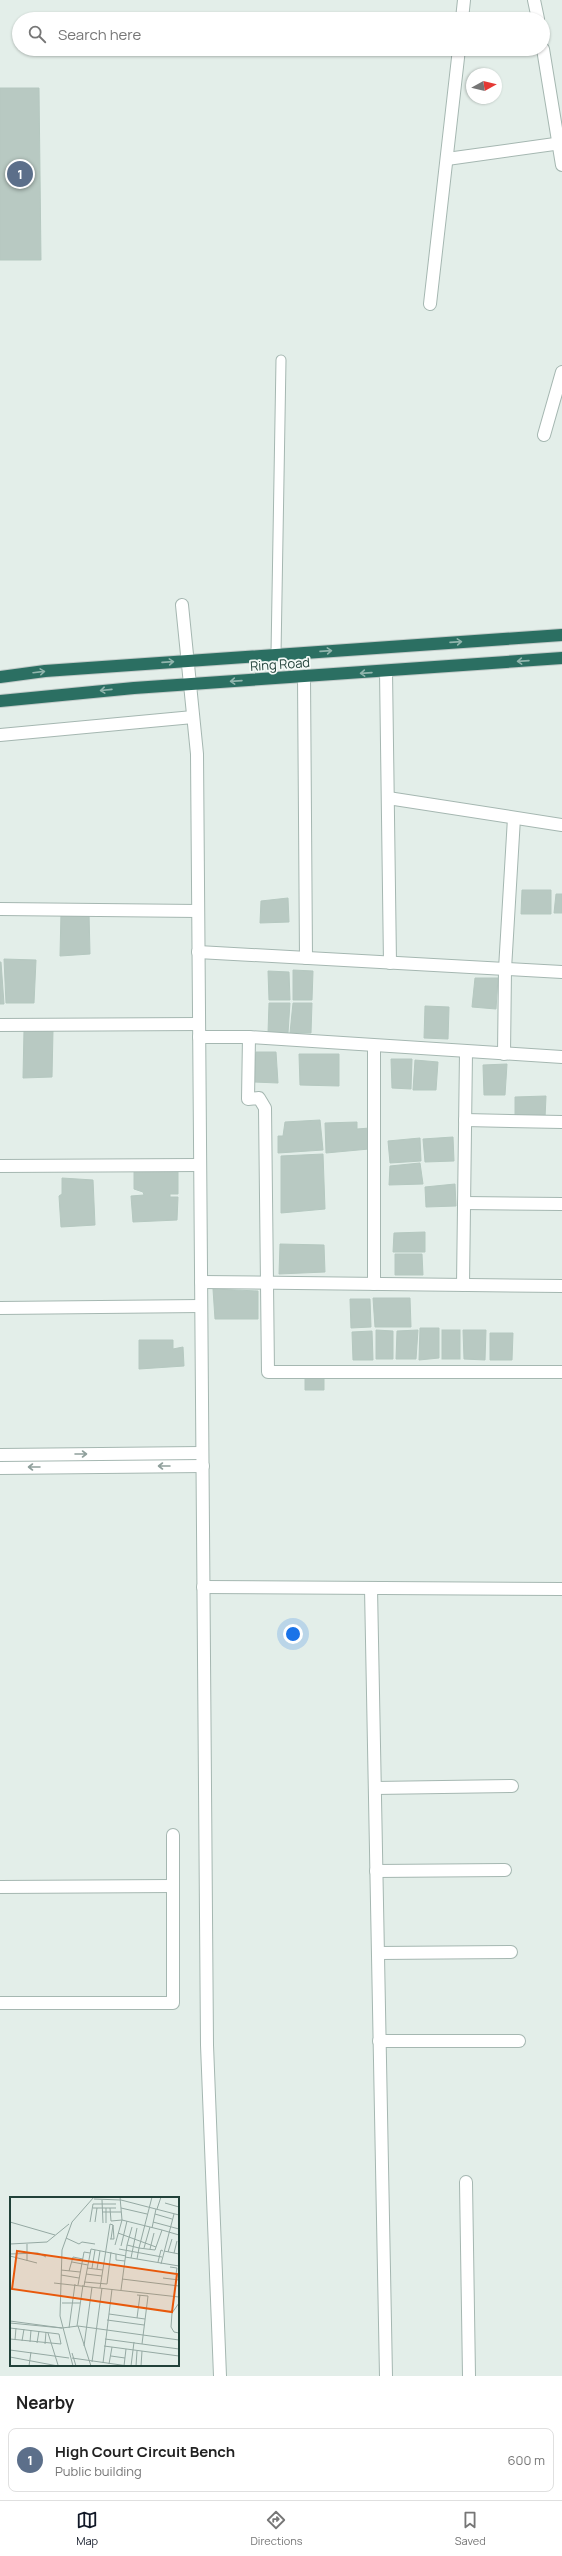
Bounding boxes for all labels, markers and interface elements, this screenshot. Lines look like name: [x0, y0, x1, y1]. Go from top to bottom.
search box: [12, 12, 550, 56]
icon: search: [26, 23, 48, 45]
text: Search here: [58, 24, 141, 45]
north arrow: [466, 68, 502, 104]
pin: 1: [7, 159, 33, 189]
one-way arrow: [449, 639, 462, 646]
one-way arrow: [319, 647, 332, 654]
street label: Ring Road: [249, 653, 311, 675]
one-way arrow: [517, 657, 530, 664]
one-way arrow: [161, 659, 174, 666]
one-way arrow: [32, 668, 45, 676]
one-way arrow: [360, 669, 373, 676]
one-way arrow: [230, 678, 243, 685]
one-way arrow: [100, 687, 113, 694]
one-way arrow: [74, 1450, 87, 1458]
one-way arrow: [158, 1462, 171, 1470]
one-way arrow: [28, 1463, 41, 1471]
your location: [283, 1624, 303, 1644]
inset map: [10, 2197, 179, 2366]
text: Nearby: [16, 2391, 74, 2414]
text: High Court Circuit Bench: [55, 2441, 235, 2462]
text: 1: [27, 2451, 33, 2469]
text: 600 m: [507, 2451, 545, 2469]
text: Public building: [55, 2462, 142, 2480]
tab: Map: [76, 2509, 98, 2548]
tab: Directions: [250, 2509, 303, 2548]
tab: Saved: [455, 2509, 486, 2548]

